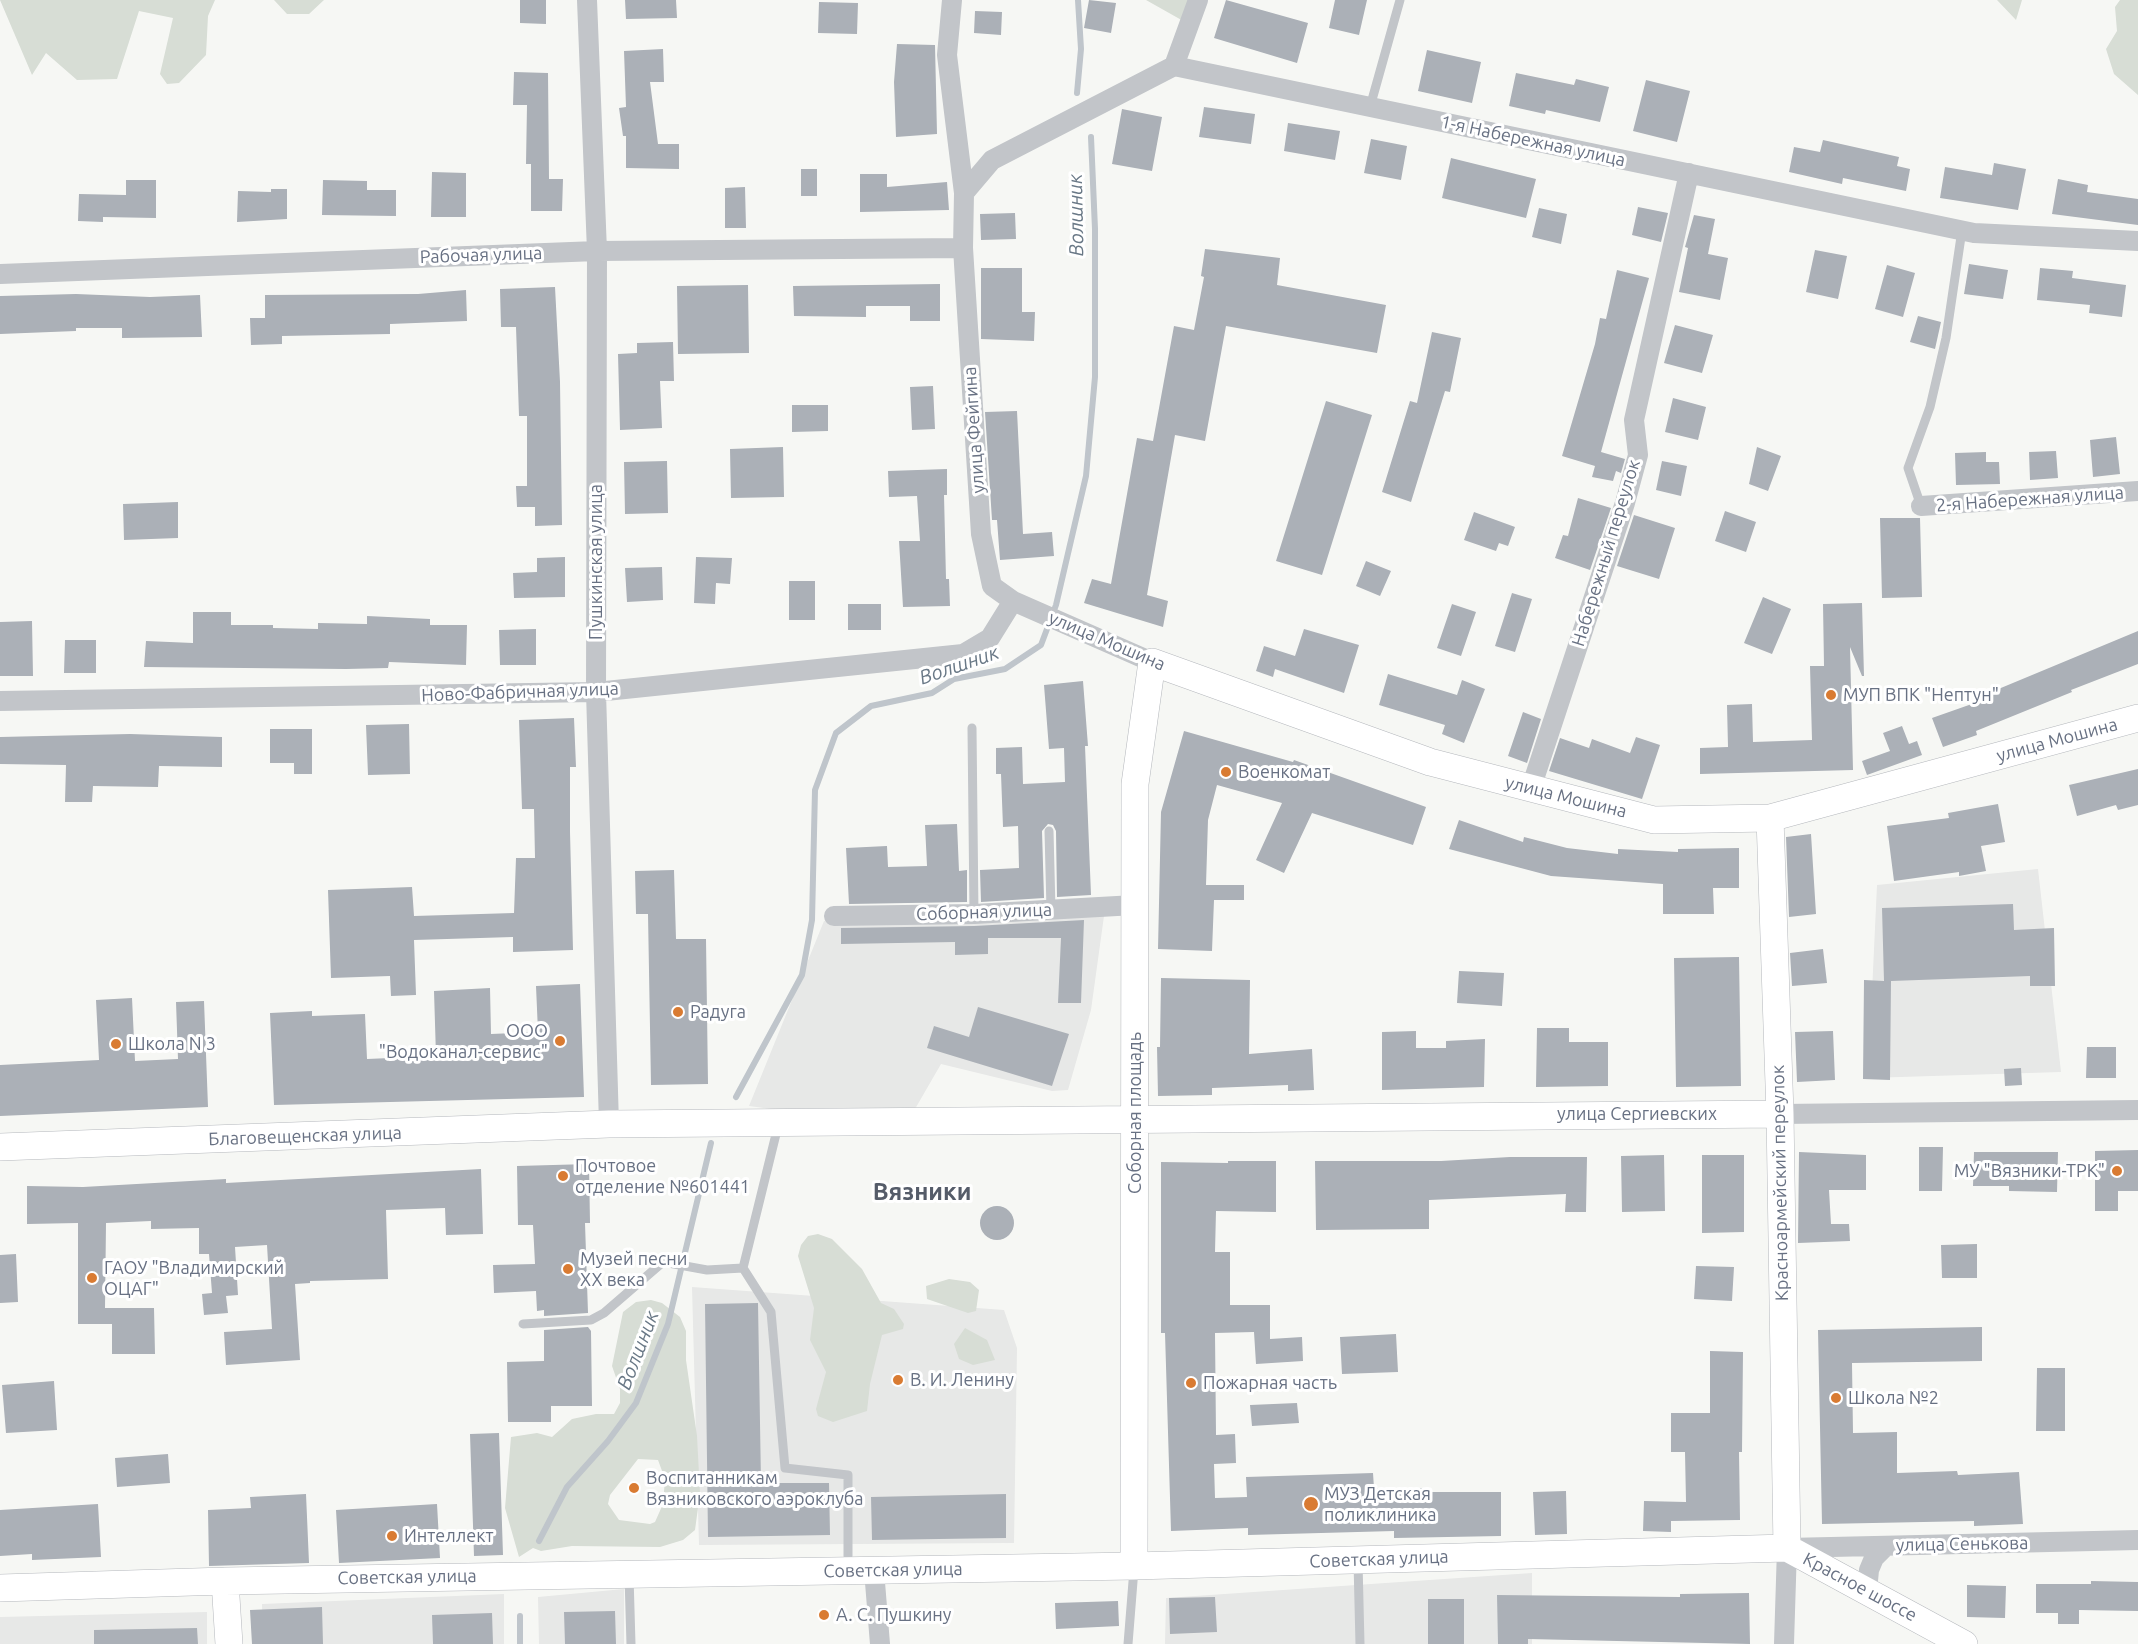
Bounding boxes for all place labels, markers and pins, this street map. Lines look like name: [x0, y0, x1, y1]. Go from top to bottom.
place label: МУП ВПК "Нептун": [1843, 684, 1999, 706]
marker: МУП ВПК "Нептун": [1824, 688, 1838, 702]
place label: Военкомат: [1238, 761, 1330, 783]
marker: Военкомат: [1219, 765, 1233, 779]
place label: Радуга: [690, 1001, 746, 1023]
marker: Радуга: [671, 1005, 685, 1019]
place label: ООО "Водоканал-сервис": [379, 1020, 548, 1062]
place label: Школа N 3: [128, 1033, 216, 1055]
marker: ООО "Водоканал-сервис": [553, 1034, 567, 1048]
marker: Школа N 3: [109, 1037, 123, 1051]
place label: Почтовое отделение №601441: [575, 1155, 750, 1198]
place label: МУ "Вязники-ТРК": [1954, 1160, 2105, 1182]
marker: МУ "Вязники-ТРК": [2110, 1164, 2124, 1178]
marker: Почтовое отделение №601441: [556, 1169, 570, 1183]
place label: Музей песни XX века: [580, 1248, 687, 1290]
place label: ГАОУ "Владимирский ОЦАГ": [104, 1257, 284, 1300]
marker: Музей песни XX века: [561, 1262, 575, 1276]
marker: ГАОУ "Владимирский ОЦАГ": [85, 1271, 99, 1285]
place label: В. И. Ленину: [910, 1369, 1014, 1391]
place label: Пожарная часть: [1203, 1372, 1337, 1394]
marker: В. И. Ленину: [891, 1373, 905, 1387]
marker: Пожарная часть: [1184, 1376, 1198, 1390]
place label: Школа №2: [1848, 1387, 1939, 1409]
marker: Школа №2: [1829, 1391, 1843, 1405]
place label: Воспитанникам Вязниковского аэроклуба: [646, 1467, 864, 1510]
marker: Воспитанникам Вязниковского аэроклуба: [627, 1481, 641, 1495]
place label: МУЗ Детская поликлиника: [1324, 1483, 1437, 1526]
marker: МУЗ Детская поликлиника: [1302, 1495, 1320, 1513]
place label: Интеллект: [404, 1525, 494, 1547]
marker: Интеллект: [385, 1529, 399, 1543]
place label: А. С. Пушкину: [836, 1604, 952, 1626]
marker: А. С. Пушкину: [817, 1608, 831, 1622]

